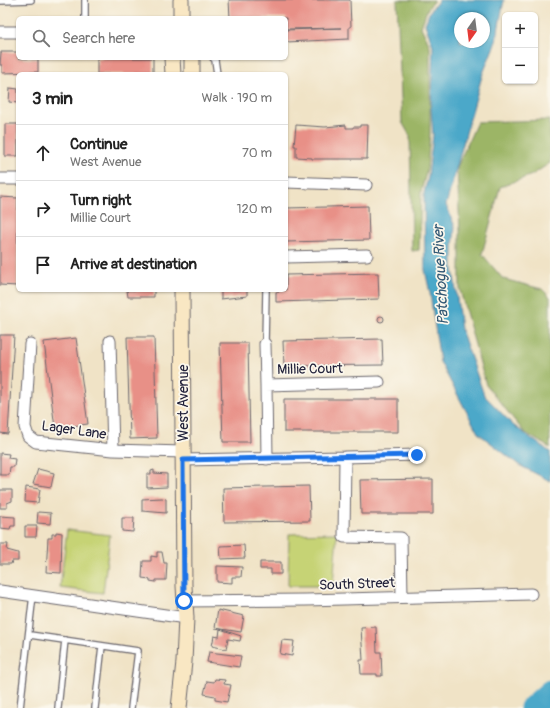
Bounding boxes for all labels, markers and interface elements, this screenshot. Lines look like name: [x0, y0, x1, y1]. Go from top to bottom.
north arrow: [454, 12, 490, 48]
map controls: [502, 12, 538, 84]
button: +: [502, 12, 538, 48]
search box: [16, 16, 288, 60]
icon: search: [30, 27, 52, 49]
text: Search here: [62, 29, 135, 48]
button: −: [502, 48, 538, 84]
text: 3 min: [32, 88, 73, 109]
text: Walk · 190 m: [201, 90, 272, 106]
text: Continue: [70, 135, 128, 154]
icon: ahead: [32, 142, 54, 164]
text: 70 m: [242, 145, 272, 161]
text: West Avenue: [70, 154, 141, 170]
text: Turn right: [70, 191, 131, 210]
icon: right: [32, 198, 54, 220]
text: 120 m: [236, 201, 272, 217]
text: Millie Court: [70, 210, 131, 226]
water label: Patchogue River: [429, 223, 453, 325]
icon: arrive: [32, 254, 54, 276]
text: Arrive at destination: [70, 255, 197, 274]
street label: Millie Court: [277, 360, 343, 378]
street label: West Avenue: [175, 364, 192, 441]
street label: Lager Lane: [41, 417, 108, 443]
route end: [408, 446, 426, 464]
street label: South Street: [319, 574, 396, 594]
route start: [175, 592, 193, 610]

